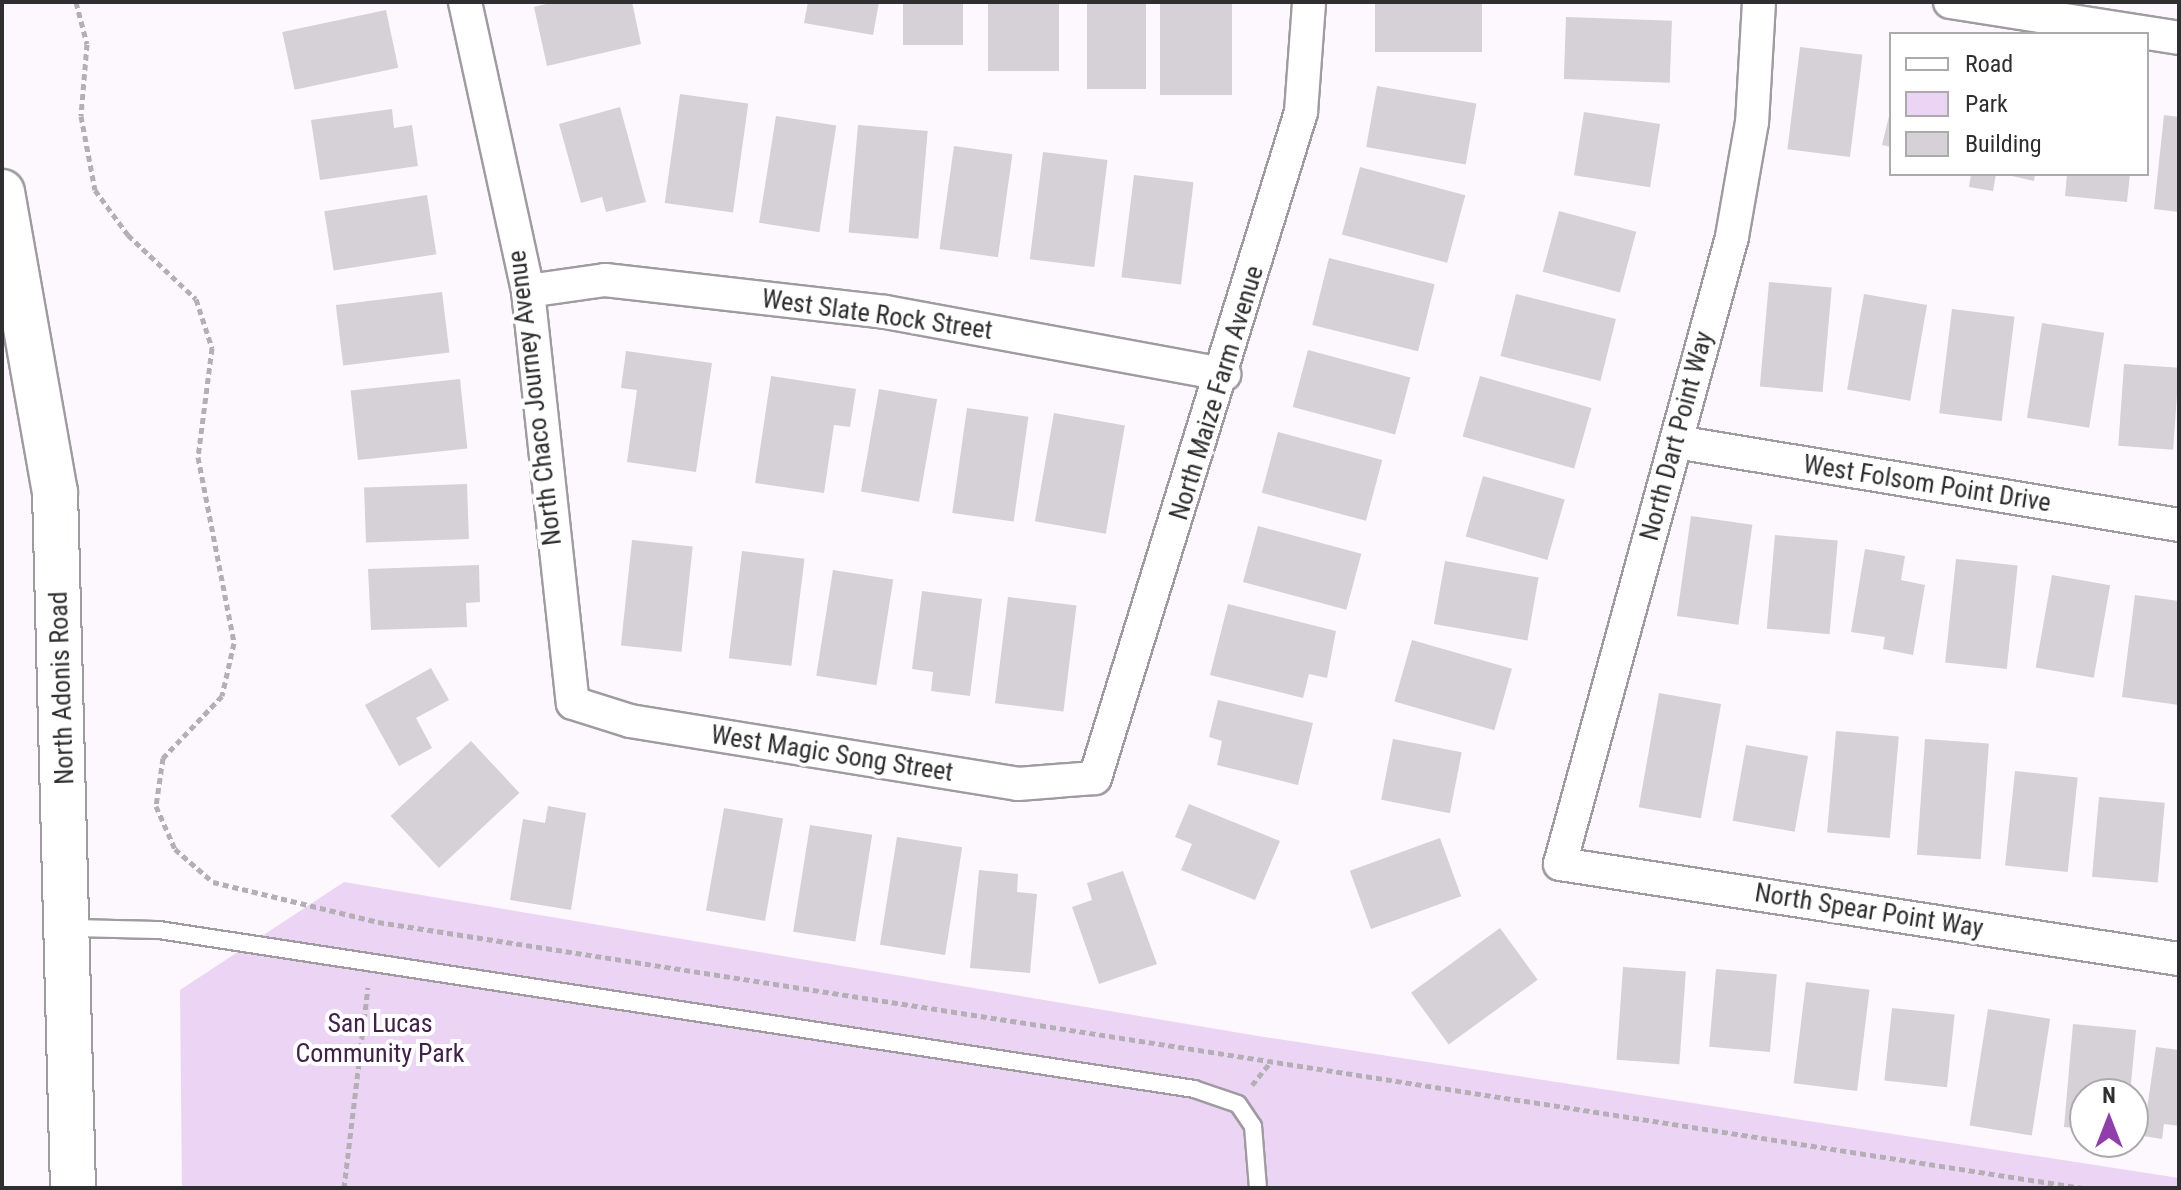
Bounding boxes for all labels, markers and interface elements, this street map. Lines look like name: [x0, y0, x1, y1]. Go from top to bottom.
legend: [1889, 32, 2149, 176]
text: Road: [1965, 50, 2013, 78]
text: Park: [1965, 90, 2008, 118]
text: Building: [1965, 130, 2042, 158]
street label: North Chaco Journey Avenue: [501, 249, 569, 547]
street label: North Maize Farm Avenue: [1163, 262, 1271, 524]
street label: West Slate Rock Street: [760, 283, 994, 347]
street label: North Dart Point Way: [1634, 328, 1720, 544]
street label: West Folsom Point Drive: [1801, 449, 2053, 519]
street label: North Adonis Road: [43, 591, 81, 785]
street label: West Magic Song Street: [709, 719, 955, 789]
street label: North Spear Point Way: [1753, 878, 1985, 944]
park label: San Lucas Community Park: [296, 1008, 464, 1070]
north arrow: [2069, 1078, 2149, 1158]
text: N: [2102, 1083, 2116, 1108]

